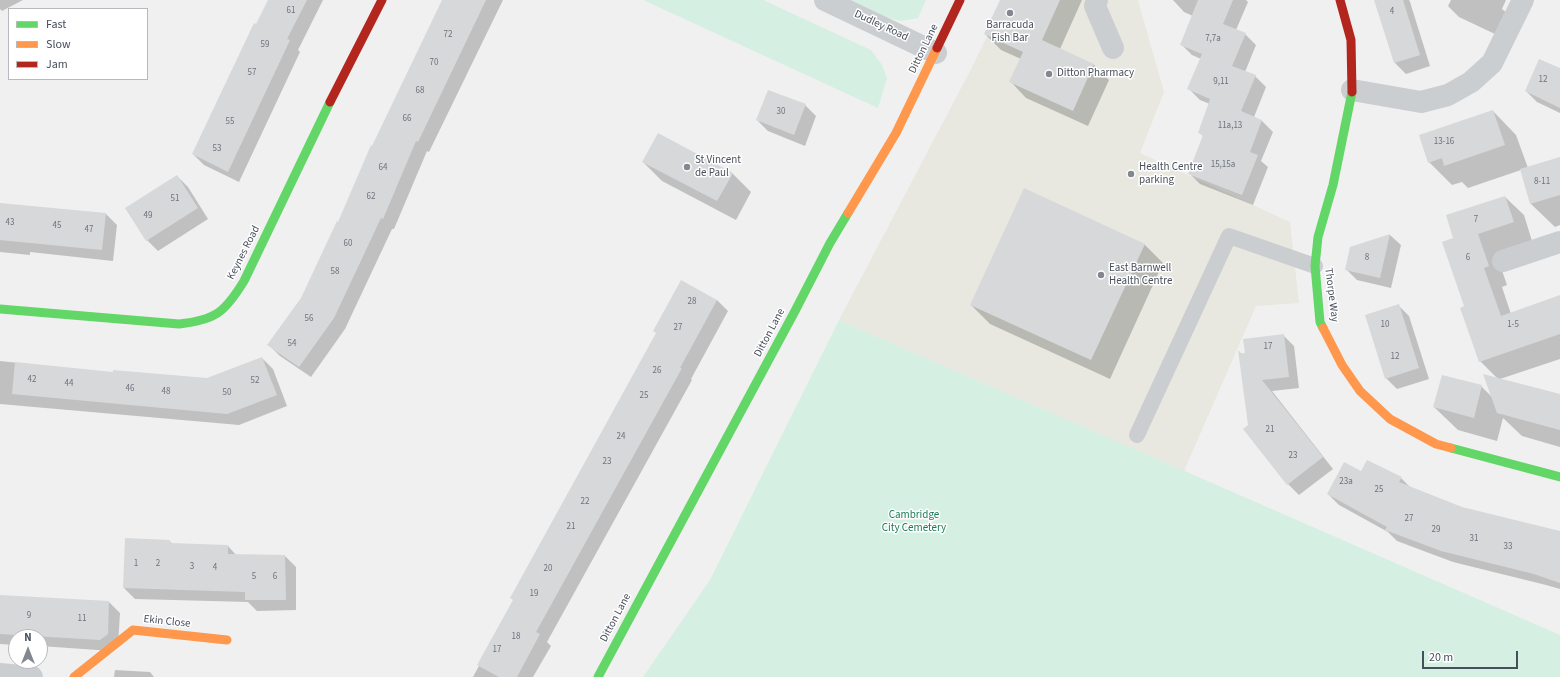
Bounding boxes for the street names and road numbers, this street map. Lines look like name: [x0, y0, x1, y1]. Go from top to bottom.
street label: Dudley Road: [852, 8, 910, 44]
street label: Ditton Lane: [906, 22, 942, 76]
street label: Keynes Road: [225, 224, 263, 282]
street label: Thorpe Way: [1321, 267, 1341, 323]
street label: Ditton Lane: [752, 306, 788, 360]
street label: Ditton Lane: [598, 591, 634, 645]
street label: Ekin Close: [143, 613, 191, 631]

